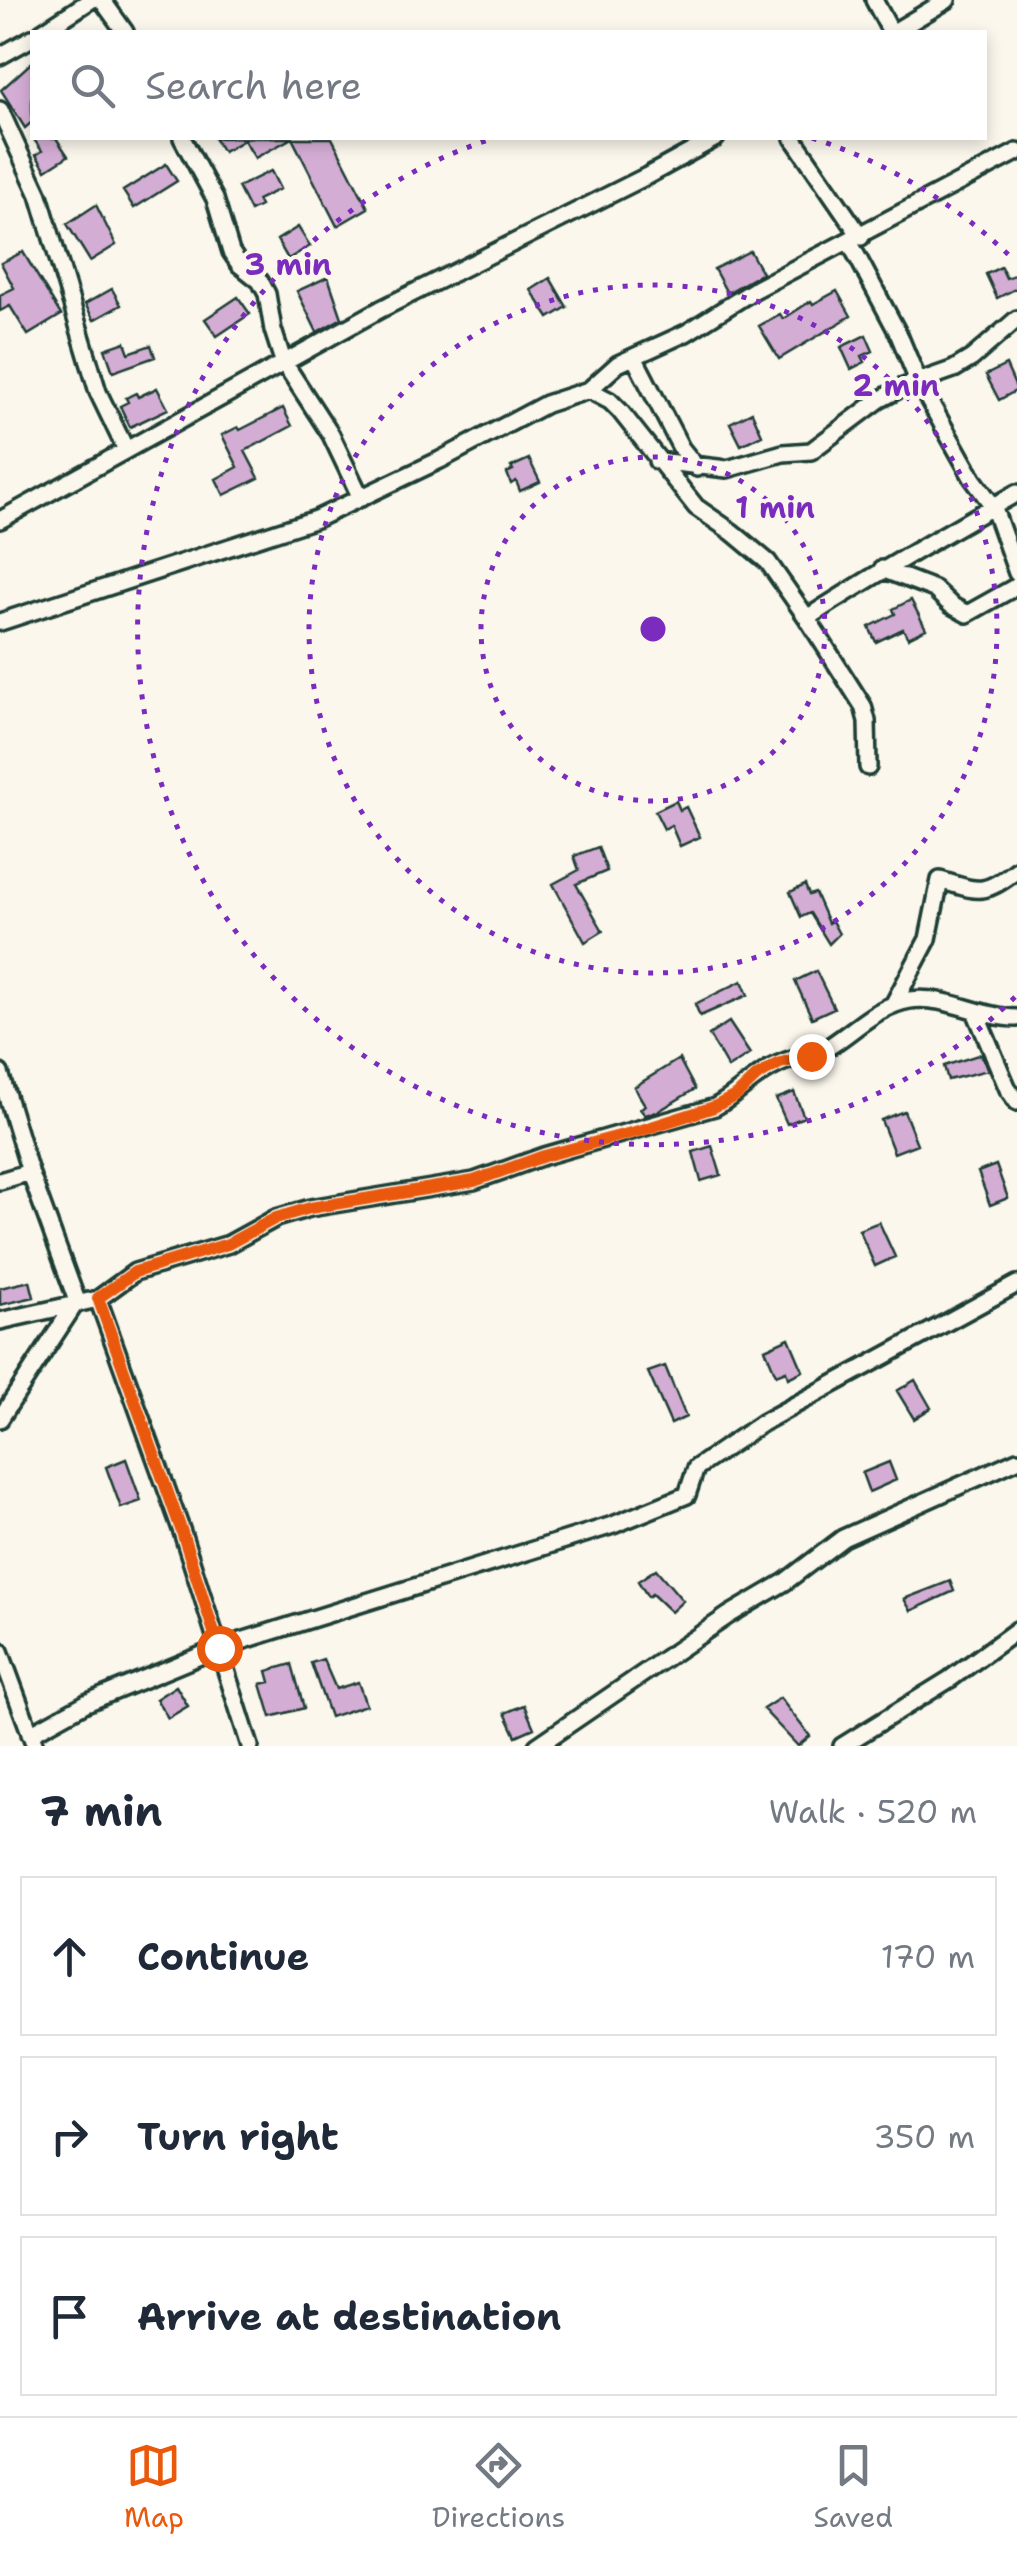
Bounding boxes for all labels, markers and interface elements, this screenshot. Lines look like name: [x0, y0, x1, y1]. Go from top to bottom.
search box: [30, 30, 987, 140]
icon: search: [65, 58, 120, 113]
text: Search here: [145, 60, 362, 111]
text: 3 min: [244, 244, 332, 285]
text: 2 min: [852, 365, 940, 406]
text: 1 min: [735, 487, 815, 528]
centre of rings: [635, 611, 671, 647]
route end: [789, 1034, 835, 1080]
route start: [197, 1626, 243, 1672]
text: 7 min: [40, 1783, 162, 1839]
text: Walk · 520 m: [769, 1790, 977, 1833]
icon: ahead: [42, 1929, 97, 1984]
text: Continue: [137, 1931, 309, 1982]
text: 170 m: [881, 1935, 975, 1978]
icon: right: [42, 2109, 97, 2164]
text: Turn right: [137, 2111, 339, 2162]
text: 350 m: [873, 2115, 975, 2158]
icon: arrive: [42, 2289, 97, 2344]
text: Arrive at destination: [137, 2291, 561, 2342]
tab: Map: [124, 2438, 184, 2536]
tab: Directions: [432, 2438, 565, 2536]
tab: Saved: [813, 2438, 893, 2536]

